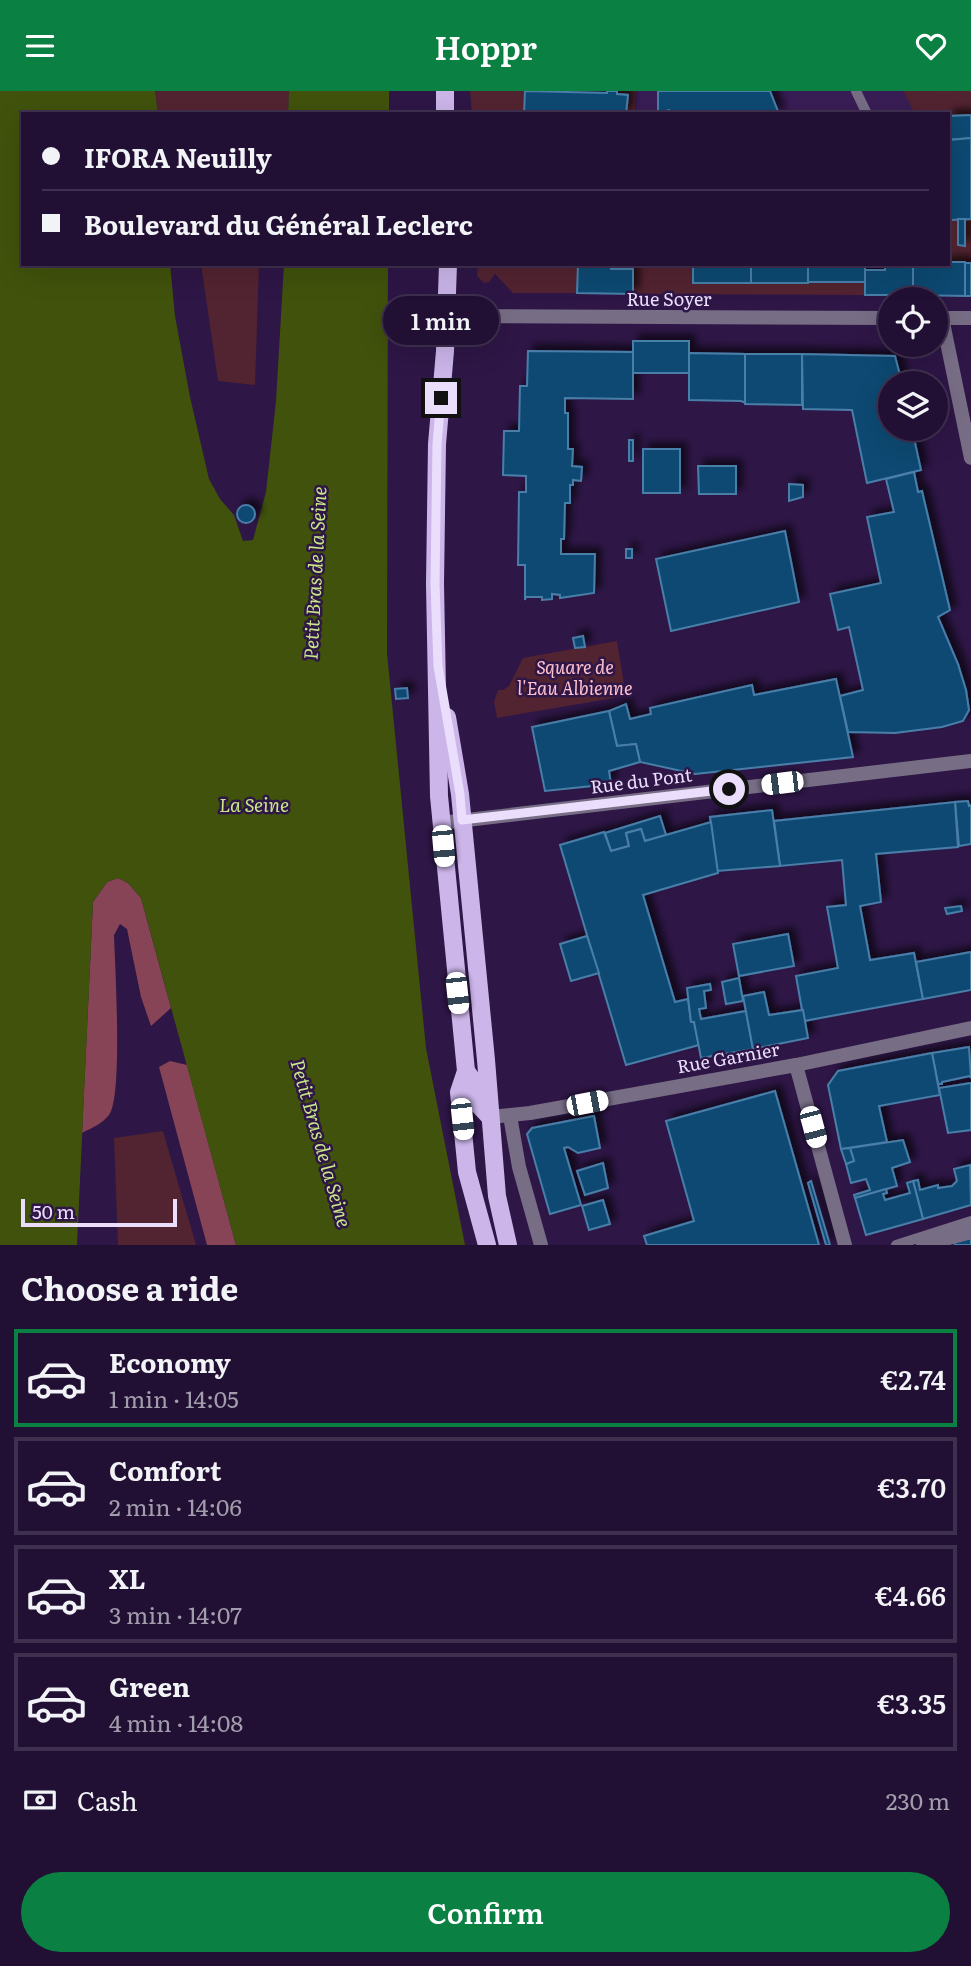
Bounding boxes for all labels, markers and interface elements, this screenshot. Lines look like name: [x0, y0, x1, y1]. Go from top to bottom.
text: Hoppr: [434, 22, 537, 70]
icon: menu: [21, 27, 59, 65]
icon: heart: [912, 27, 950, 65]
text: IFORA Neuilly: [84, 137, 272, 176]
text: Boulevard du Général Leclerc: [84, 204, 473, 243]
street label: Rue Soyer: [626, 285, 712, 312]
map controls: [878, 287, 948, 441]
button: locate: [878, 287, 948, 357]
callout: 1 min: [383, 296, 499, 345]
text: 1 min: [411, 303, 471, 337]
button: layers: [878, 371, 948, 441]
route end: [425, 382, 457, 414]
water label: Petit Bras de la Seine: [295, 485, 333, 661]
park label: Square de l'Eau Albienne: [517, 653, 633, 701]
street label: Rue du Pont: [589, 760, 694, 800]
car: [760, 770, 805, 796]
route start: [713, 773, 745, 805]
water label: La Seine: [219, 790, 289, 818]
car: [431, 824, 456, 868]
car: [445, 971, 470, 1015]
street label: Rue Garnier: [675, 1035, 782, 1079]
water label: Petit Bras de la Seine: [285, 1056, 359, 1230]
car: [565, 1089, 610, 1117]
car: [450, 1097, 475, 1141]
car: [798, 1104, 829, 1150]
scale bar: [21, 1196, 177, 1228]
text: 50 m: [32, 1197, 75, 1225]
text: Choose a ride: [21, 1263, 238, 1311]
text: Economy: [109, 1342, 231, 1381]
icon: car: [25, 1347, 88, 1410]
text: €2.74: [881, 1359, 946, 1398]
text: 1 min · 14:05: [109, 1381, 239, 1415]
text: Comfort: [109, 1450, 221, 1489]
icon: car: [25, 1455, 88, 1518]
text: €3.70: [878, 1467, 946, 1506]
text: 2 min · 14:06: [109, 1489, 242, 1523]
text: XL: [109, 1558, 146, 1597]
icon: car: [25, 1563, 88, 1626]
text: €4.66: [875, 1575, 946, 1614]
text: 3 min · 14:07: [109, 1597, 242, 1631]
text: Green: [109, 1666, 190, 1705]
icon: car: [25, 1671, 88, 1734]
text: €3.35: [877, 1683, 946, 1722]
text: 4 min · 14:08: [109, 1705, 243, 1739]
text: Cash: [77, 1780, 138, 1819]
icon: cash: [21, 1781, 59, 1819]
text: 230 m: [886, 1783, 950, 1817]
button: Confirm: [21, 1872, 950, 1952]

